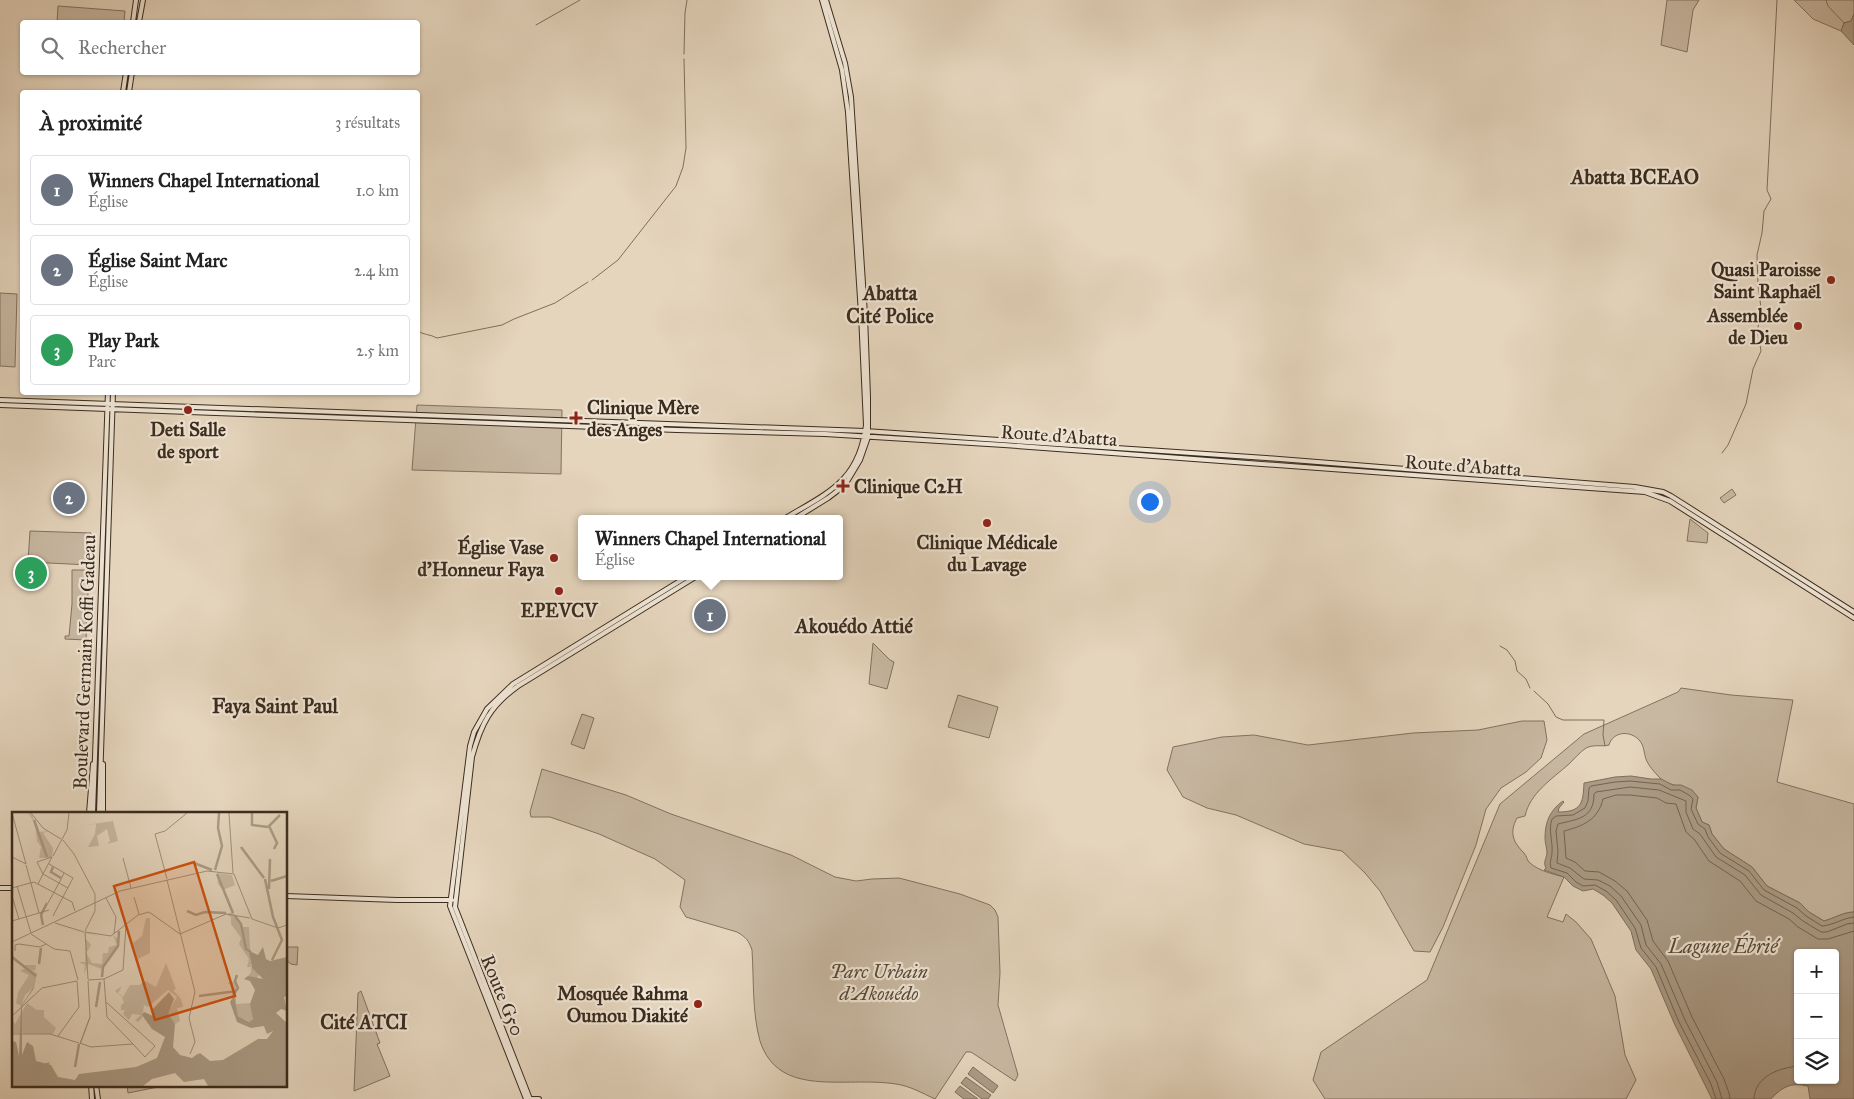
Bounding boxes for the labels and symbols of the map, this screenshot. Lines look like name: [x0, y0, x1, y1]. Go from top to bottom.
district label: Abatta BCEAO: [1569, 165, 1699, 189]
place label: Quasi Paroisse Saint Raphaël: [1711, 258, 1822, 304]
marker: Quasi Paroisse Saint Raphaël: [1825, 274, 1837, 286]
district label: Abatta Cité Police: [846, 281, 934, 328]
place label: Assemblée de Dieu: [1706, 304, 1789, 349]
marker: Assemblée de Dieu: [1792, 320, 1804, 332]
place label: Clinique Mère des Anges: [587, 396, 699, 442]
marker: Deti Salle de sport: [182, 404, 194, 416]
marker: Clinique Mère des Anges: [569, 411, 583, 425]
place label: Deti Salle de sport: [150, 418, 226, 464]
street label: Route d'Abatta: [1000, 420, 1119, 451]
street label: Route d'Abatta: [1404, 450, 1523, 481]
place label: Clinique C2H: [854, 475, 963, 499]
pin: 2: [53, 479, 85, 517]
marker: Clinique C2H: [836, 479, 850, 493]
your location: [1137, 489, 1163, 515]
marker: Clinique Médicale du Lavage: [981, 517, 993, 529]
place label: Clinique Médicale du Lavage: [917, 531, 1058, 577]
street label: Boulevard Germain Koffi Gadeau: [69, 534, 100, 790]
place label: Église Vase d’Honneur Faya: [417, 534, 545, 582]
marker: Église Vase d’Honneur Faya: [548, 552, 560, 564]
pin: 3: [15, 554, 47, 592]
marker: EPEVCV: [553, 585, 565, 597]
pin: 1: [694, 596, 726, 634]
place label: EPEVCV: [521, 599, 599, 622]
district label: Akouédo Attié: [793, 614, 913, 638]
district label: Faya Saint Paul: [212, 694, 339, 719]
inset map: [12, 812, 288, 1086]
water label: Lagune Ébrié: [1667, 932, 1781, 958]
street label: Route G50: [476, 951, 529, 1039]
park label: Parc Urbain d'Akouédo: [830, 960, 928, 1005]
place label: Mosquée Rahma Oumou Diakité: [557, 982, 689, 1027]
marker: Mosquée Rahma Oumou Diakité: [692, 998, 704, 1010]
district label: Cité ATCI: [320, 1010, 408, 1034]

